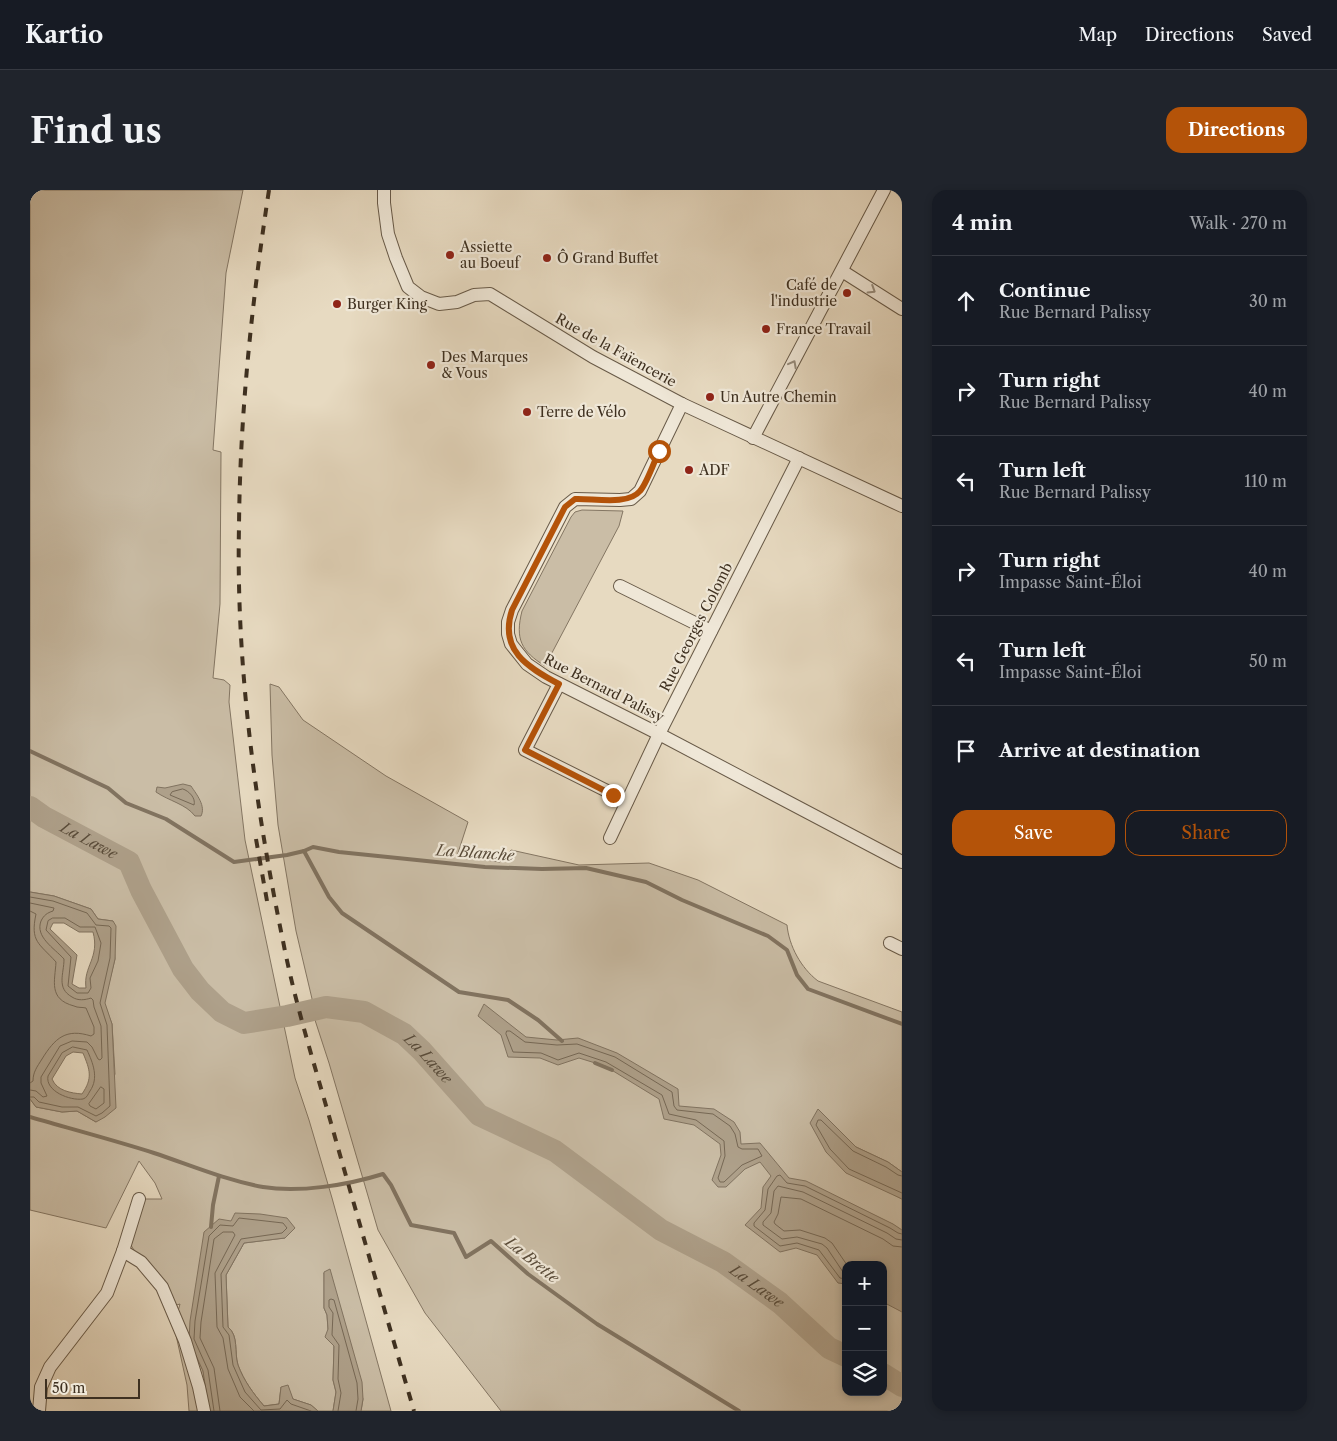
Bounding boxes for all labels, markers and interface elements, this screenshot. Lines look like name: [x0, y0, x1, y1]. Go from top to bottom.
text: Kartio: [25, 20, 103, 49]
text: Map: [1078, 24, 1117, 46]
text: Directions: [1145, 24, 1234, 46]
text: Saved: [1262, 24, 1312, 46]
button: Directions: [1166, 107, 1307, 153]
text: Find us: [30, 109, 162, 152]
text: 4 min: [952, 210, 1013, 235]
text: Walk · 270 m: [1189, 213, 1287, 233]
place label: Assiette au Boeuf: [459, 238, 522, 272]
place label: Ô Grand Buffet: [557, 248, 659, 267]
marker: Assiette au Boeuf: [444, 249, 456, 261]
marker: Ô Grand Buffet: [541, 252, 553, 264]
place label: Café de l'industrie: [771, 276, 837, 310]
text: Continue: [999, 279, 1091, 302]
one-way arrow: [866, 284, 876, 293]
marker: Café de l'industrie: [841, 287, 853, 299]
icon: ahead: [952, 287, 980, 315]
text: 30 m: [1249, 291, 1287, 311]
place label: Burger King: [347, 295, 428, 313]
marker: Burger King: [331, 298, 343, 310]
text: Rue Bernard Palissy: [999, 302, 1151, 322]
street label: Rue de la Faïencerie: [552, 309, 680, 391]
place label: France Travail: [776, 320, 871, 338]
marker: France Travail: [760, 323, 772, 335]
place label: Des Marques & Vous: [441, 348, 528, 382]
marker: Des Marques & Vous: [425, 359, 437, 371]
one-way arrow: [787, 360, 797, 369]
text: Turn right: [999, 369, 1100, 392]
icon: right: [952, 377, 980, 405]
text: 40 m: [1248, 381, 1287, 401]
place label: Un Autre Chemin: [720, 388, 837, 406]
marker: Un Autre Chemin: [704, 391, 716, 403]
text: Rue Bernard Palissy: [999, 392, 1151, 412]
place label: Terre de Vélo: [537, 403, 626, 421]
marker: Terre de Vélo: [521, 406, 533, 418]
route start: [648, 440, 671, 463]
text: Turn left: [999, 459, 1086, 482]
place label: ADF: [698, 461, 730, 479]
marker: ADF: [683, 464, 695, 476]
icon: left: [952, 467, 980, 495]
text: 110 m: [1244, 471, 1287, 491]
text: Rue Bernard Palissy: [999, 482, 1151, 502]
text: Turn right: [999, 549, 1100, 572]
icon: right: [952, 557, 980, 585]
street label: Rue Georges Colomb: [656, 559, 736, 695]
text: 40 m: [1248, 561, 1287, 581]
text: Impasse Saint-Éloi: [999, 572, 1142, 592]
text: Turn left: [999, 639, 1086, 662]
icon: left: [952, 647, 980, 675]
street label: Rue Bernard Palissy: [541, 650, 667, 726]
text: 50 m: [1249, 651, 1287, 671]
text: Impasse Saint-Éloi: [999, 662, 1142, 682]
icon: arrive: [952, 737, 980, 765]
text: Arrive at destination: [999, 739, 1200, 762]
route end: [602, 784, 625, 807]
button: Save: [952, 810, 1115, 856]
button: Share: [1125, 810, 1287, 856]
water label: La Lawe: [56, 817, 122, 864]
water label: La Blanche: [434, 840, 515, 865]
water label: La Lawe: [399, 1028, 457, 1088]
water label: La Brette: [501, 1232, 564, 1287]
water label: La Lawe: [726, 1260, 789, 1312]
map controls: [842, 1261, 887, 1396]
button: +: [842, 1261, 887, 1306]
button: −: [842, 1306, 887, 1351]
button: layers: [842, 1351, 887, 1396]
scale bar: [45, 1376, 140, 1399]
text: 50 m: [52, 1379, 85, 1397]

